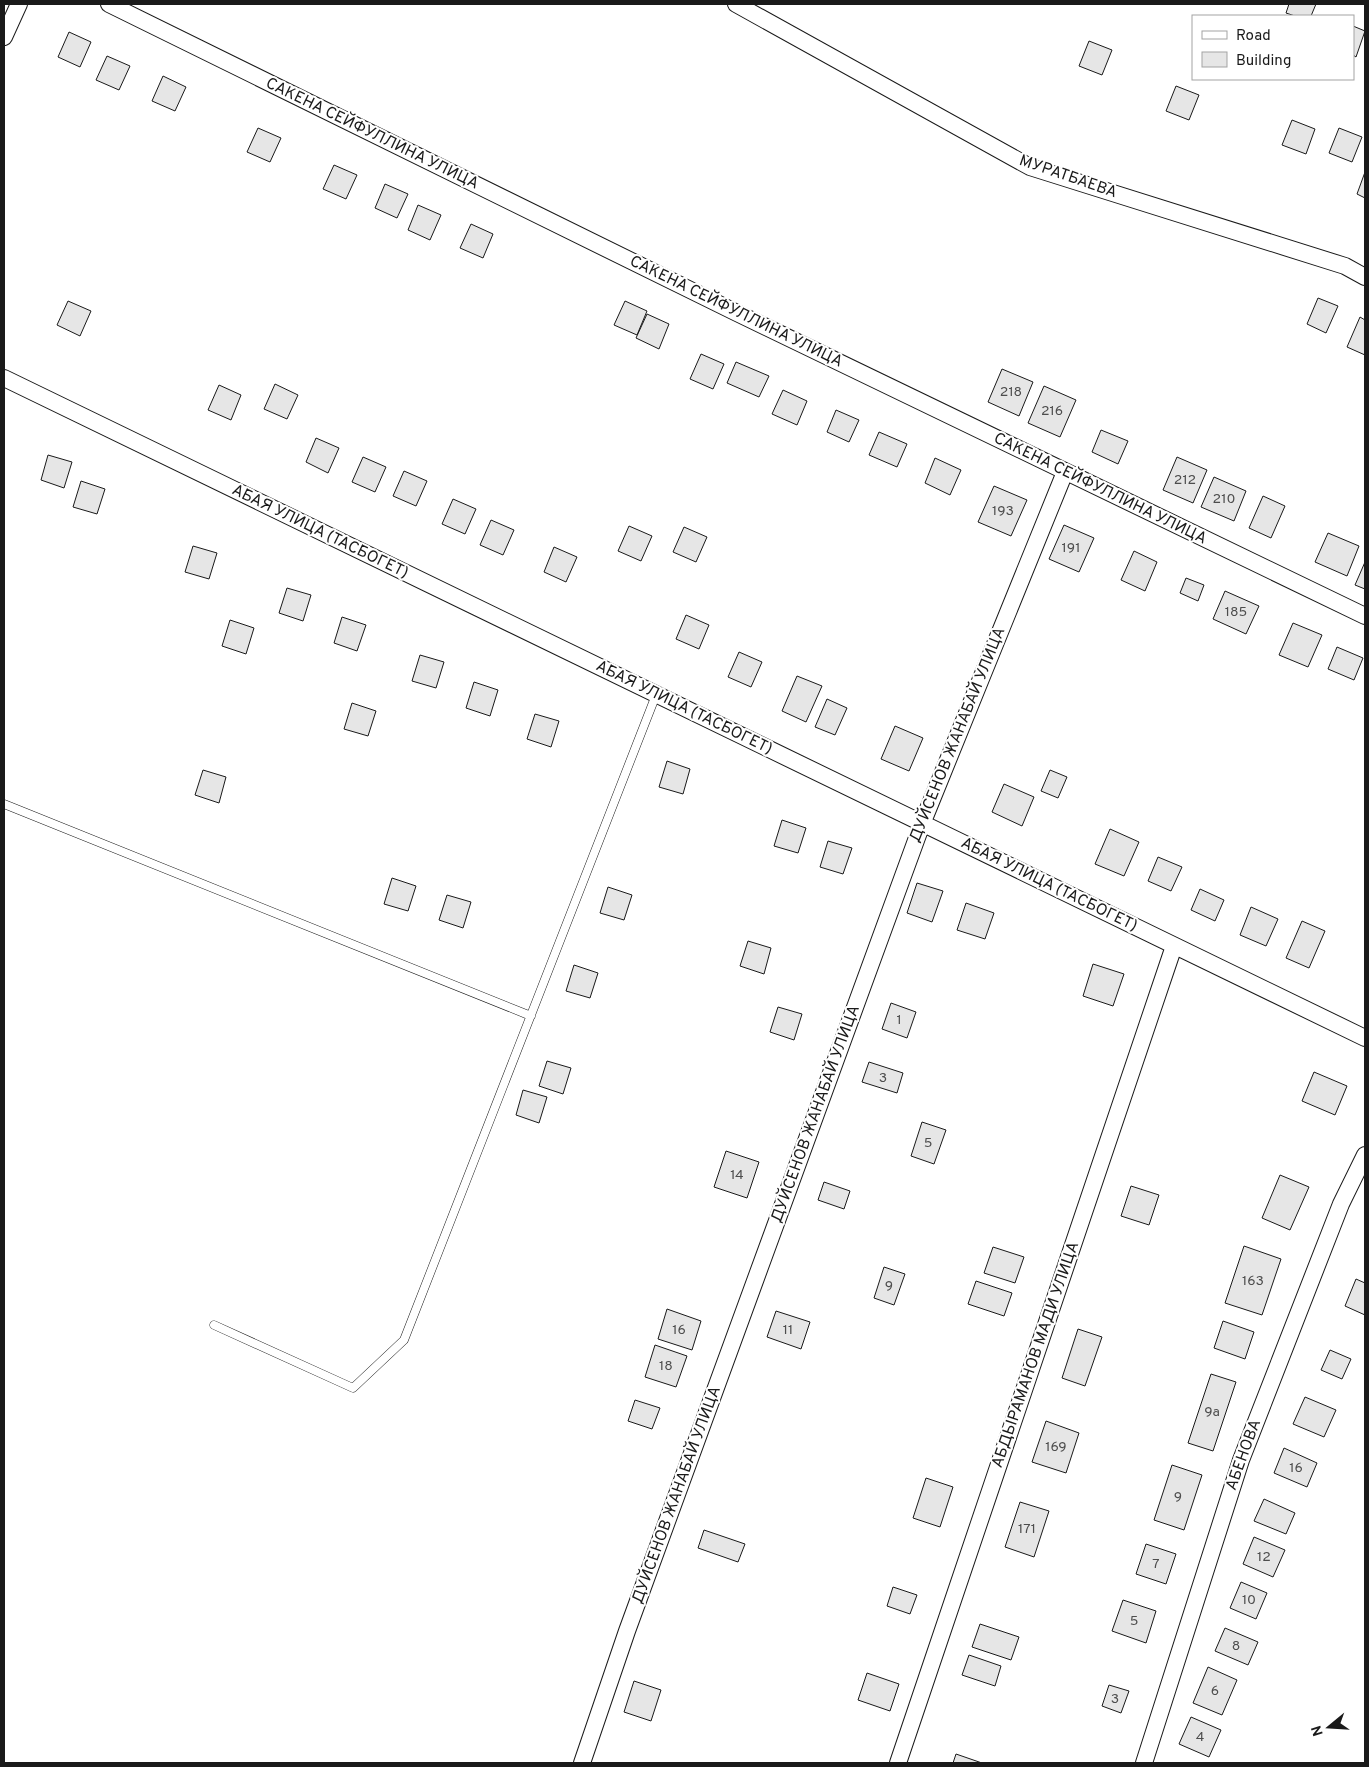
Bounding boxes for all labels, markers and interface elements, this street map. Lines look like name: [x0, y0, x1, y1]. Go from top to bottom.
legend: [1192, 15, 1354, 80]
text: Road: [1236, 27, 1271, 46]
text: Building: [1236, 52, 1291, 71]
street label: САКЕНА СЕЙФУЛЛИНА УЛИЦА: [262, 72, 483, 194]
street label: МУРАТБАЕВА: [1016, 151, 1120, 203]
street label: САКЕНА СЕЙФУЛЛИНА УЛИЦА: [626, 250, 847, 372]
house number: 218: [1000, 384, 1022, 401]
house number: 216: [1041, 403, 1063, 420]
street label: САКЕНА СЕЙФУЛЛИНА УЛИЦА: [990, 427, 1211, 549]
house number: 212: [1174, 472, 1196, 489]
street label: АБАЯ УЛИЦА (ТАСБОГЕТ): [228, 480, 412, 584]
house number: 210: [1213, 491, 1235, 508]
house number: 193: [992, 503, 1014, 520]
house number: 191: [1062, 540, 1080, 557]
house number: 185: [1225, 604, 1247, 621]
street label: ДУЙСЕНОВ ЖАНАБАЙ УЛИЦА: [904, 624, 1010, 846]
street label: АБАЯ УЛИЦА (ТАСБОГЕТ): [592, 656, 776, 760]
street label: АБАЯ УЛИЦА (ТАСБОГЕТ): [957, 833, 1141, 937]
street label: ДУЙСЕНОВ ЖАНАБАЙ УЛИЦА: [765, 1002, 865, 1226]
house number: 1: [896, 1012, 902, 1029]
house number: 3: [879, 1070, 887, 1087]
house number: 5: [924, 1135, 932, 1152]
house number: 14: [730, 1167, 744, 1184]
street label: АБДЫРАМАНОВ МАДИ УЛИЦА: [988, 1239, 1084, 1471]
house number: 163: [1242, 1273, 1264, 1290]
house number: 9: [885, 1278, 893, 1295]
house number: 16: [672, 1322, 686, 1339]
house number: 11: [783, 1322, 793, 1339]
house number: 18: [659, 1358, 673, 1375]
street label: ДУЙСЕНОВ ЖАНАБАЙ УЛИЦА: [626, 1383, 726, 1607]
house number: 9а: [1204, 1404, 1220, 1421]
street label: АБЕНОВА: [1222, 1417, 1266, 1493]
house number: 169: [1045, 1439, 1067, 1456]
house number: 16: [1289, 1460, 1303, 1477]
house number: 9: [1174, 1489, 1182, 1506]
house number: 171: [1018, 1521, 1036, 1538]
house number: 12: [1257, 1549, 1271, 1566]
house number: 7: [1152, 1556, 1160, 1573]
house number: 10: [1242, 1592, 1256, 1609]
house number: 5: [1130, 1613, 1138, 1630]
house number: 8: [1232, 1638, 1240, 1655]
house number: 6: [1211, 1683, 1219, 1700]
house number: 3: [1111, 1691, 1119, 1708]
north arrow: [1304, 1702, 1354, 1752]
text: N: [1308, 1723, 1328, 1738]
house number: 4: [1196, 1729, 1204, 1746]

